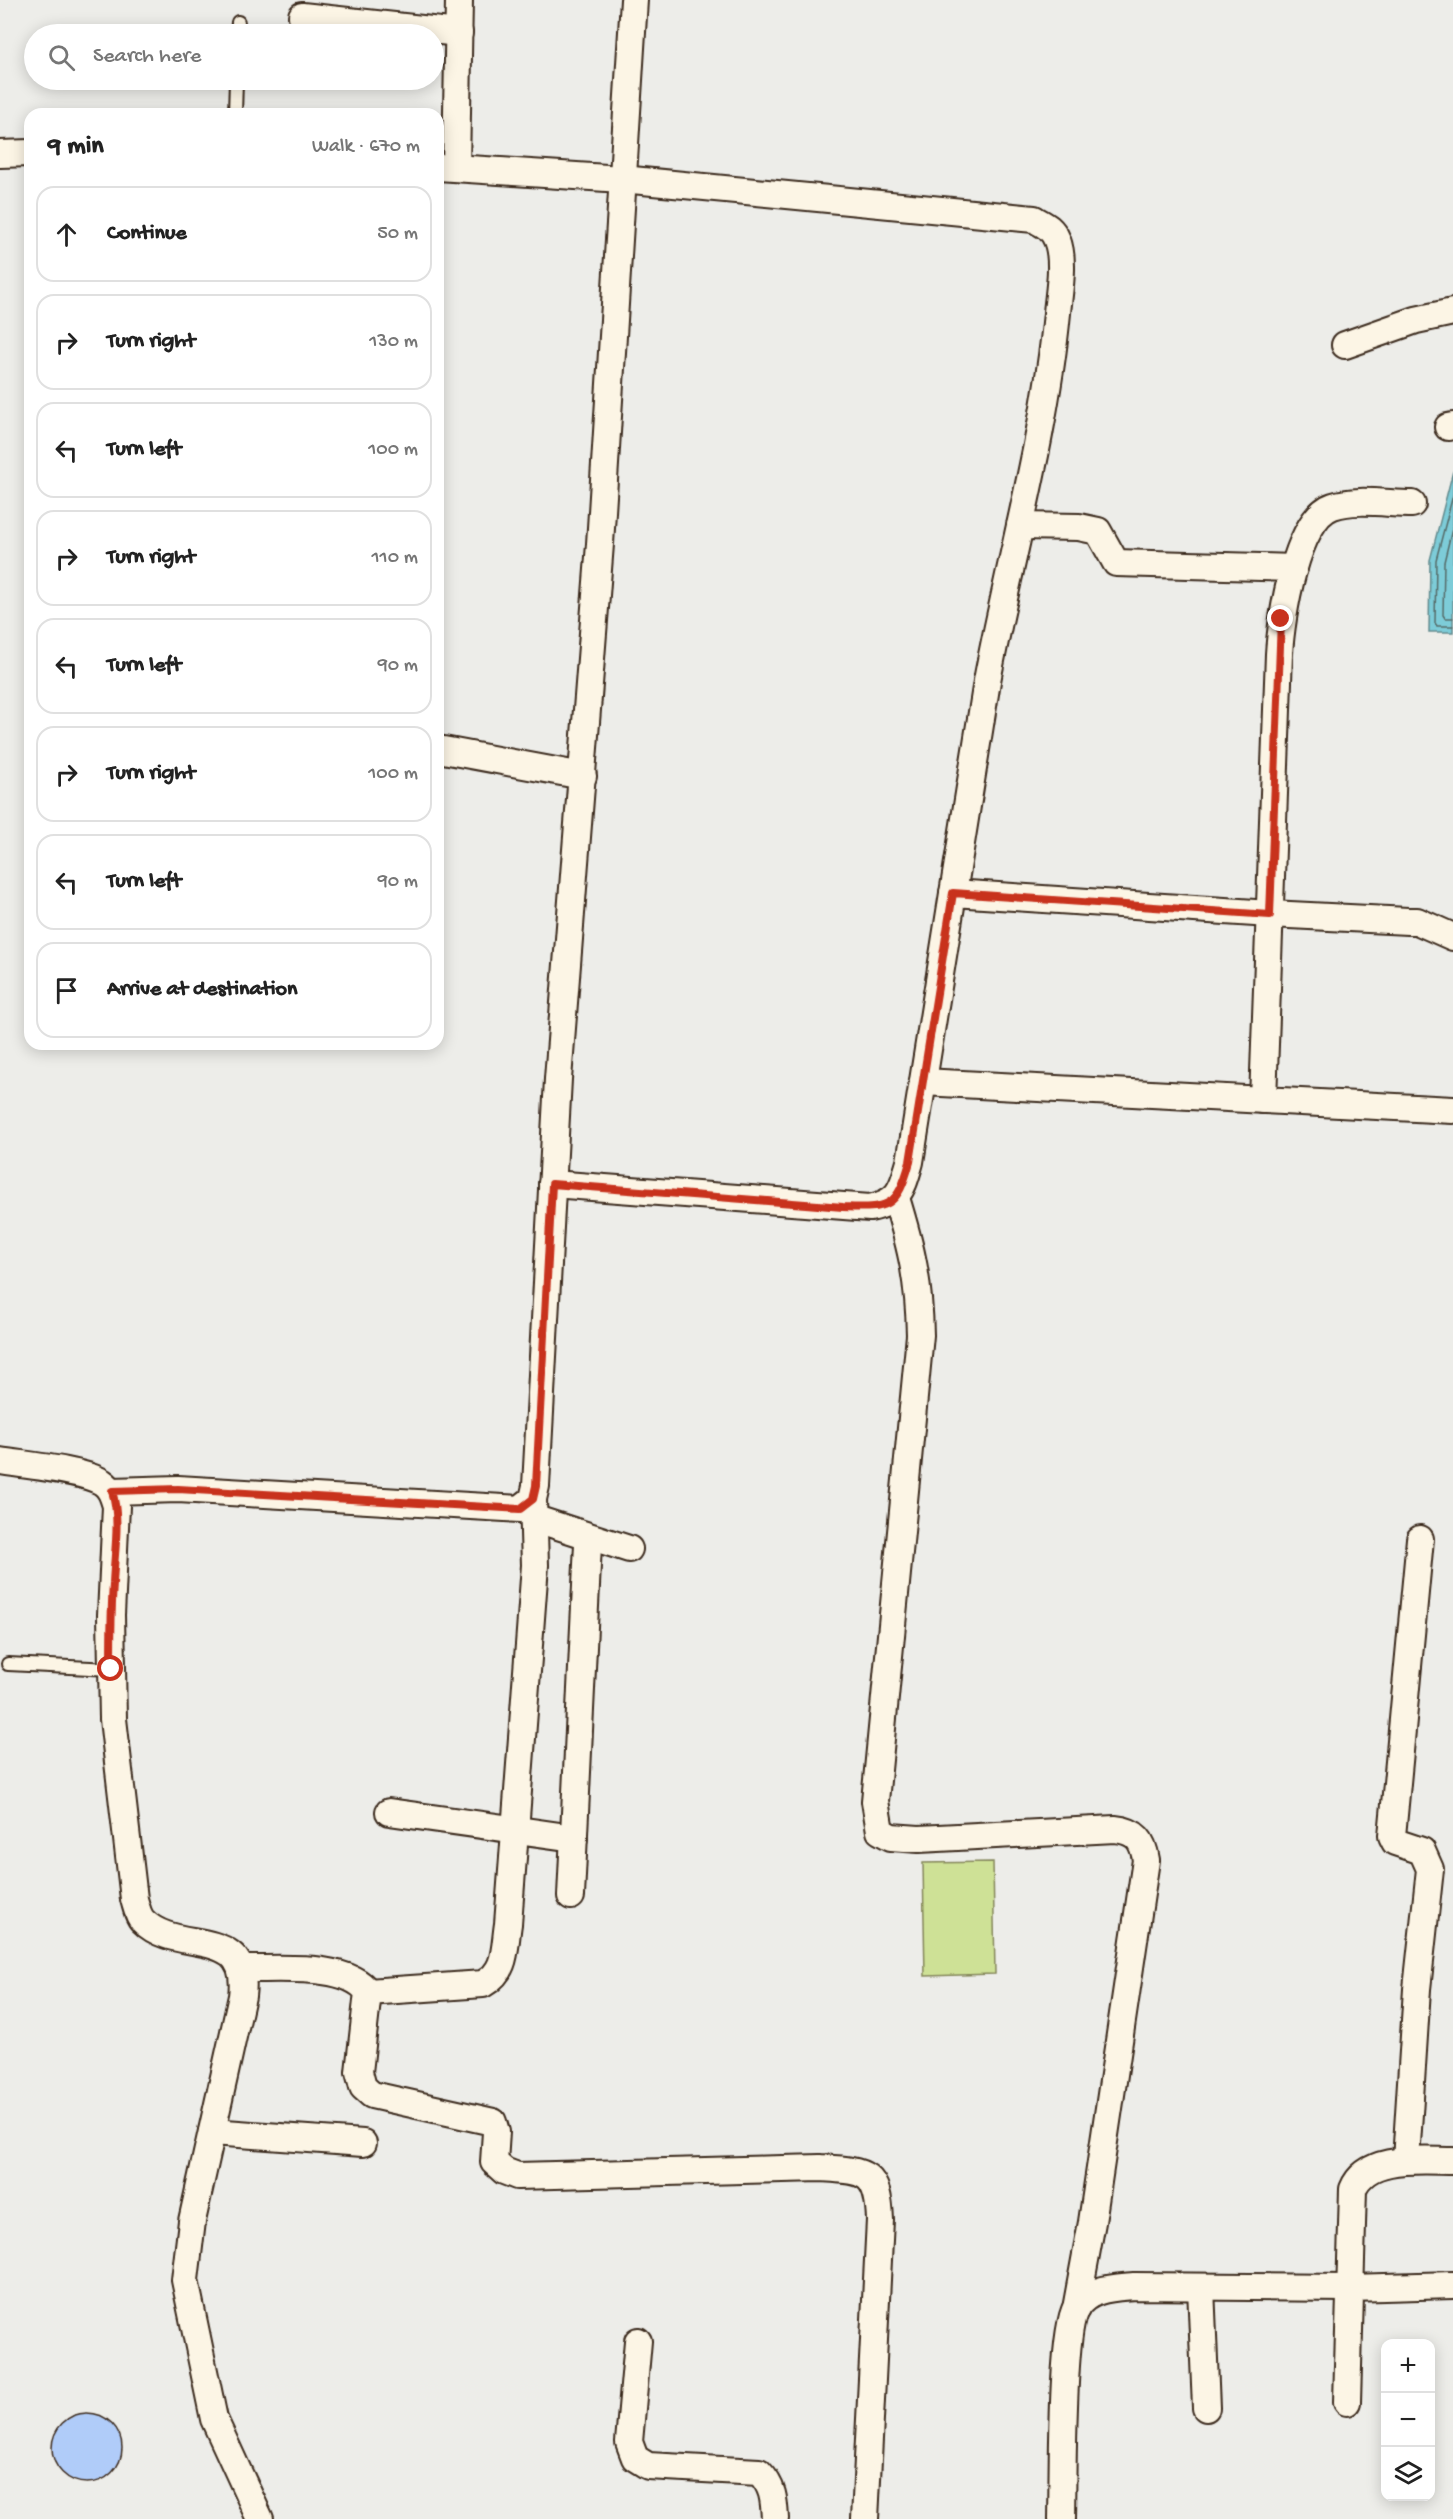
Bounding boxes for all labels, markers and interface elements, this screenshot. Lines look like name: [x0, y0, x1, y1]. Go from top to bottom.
search box: [24, 24, 444, 90]
icon: search: [45, 41, 78, 74]
text: Search here: [93, 44, 201, 70]
text: 9 min: [48, 132, 104, 163]
text: Walk · 670 m: [312, 136, 420, 159]
icon: ahead: [50, 218, 83, 251]
text: Continue: [107, 221, 187, 247]
text: 50 m: [377, 223, 418, 246]
icon: right: [50, 326, 83, 359]
text: Turn right: [107, 329, 195, 355]
text: 130 m: [369, 331, 418, 354]
icon: left: [50, 434, 83, 467]
text: Turn left: [107, 437, 181, 463]
text: 100 m: [368, 439, 418, 462]
icon: right: [50, 542, 83, 575]
text: Turn right: [107, 545, 195, 571]
text: 110 m: [372, 547, 418, 570]
route end: [1267, 605, 1293, 631]
icon: left: [50, 650, 83, 683]
text: Turn left: [107, 653, 181, 679]
text: 90 m: [378, 655, 418, 678]
icon: right: [50, 758, 83, 791]
text: Turn right: [107, 761, 195, 787]
text: 100 m: [368, 763, 418, 786]
icon: left: [50, 866, 83, 899]
text: Turn left: [107, 869, 181, 895]
text: 90 m: [378, 871, 418, 894]
icon: arrive: [50, 974, 83, 1007]
text: Arrive at destination: [107, 977, 297, 1003]
route start: [97, 1655, 123, 1681]
map controls: [1381, 2339, 1435, 2501]
button: +: [1381, 2339, 1435, 2393]
button: −: [1381, 2393, 1435, 2447]
button: layers: [1381, 2447, 1435, 2501]

